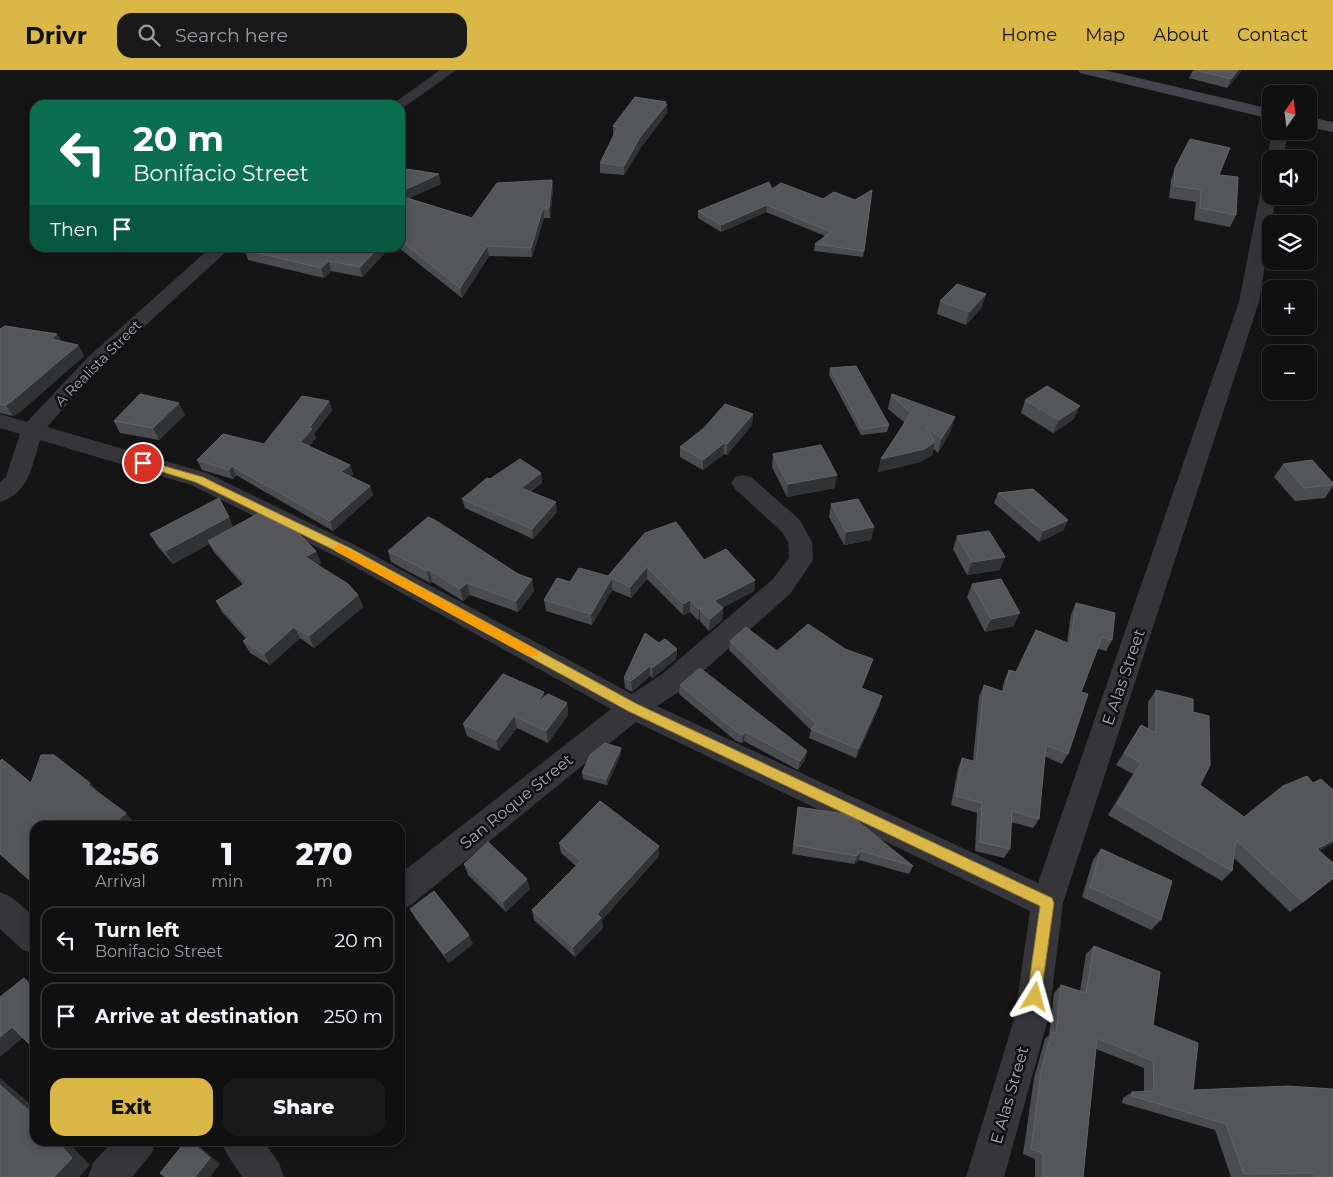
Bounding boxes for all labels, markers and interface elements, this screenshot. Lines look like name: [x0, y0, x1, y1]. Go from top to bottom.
search box: [117, 13, 467, 58]
text: Drivr: [25, 21, 87, 50]
icon: search: [135, 21, 163, 49]
text: Search here: [175, 24, 288, 47]
text: Home: [1001, 24, 1057, 46]
text: Map: [1085, 24, 1125, 46]
text: About: [1153, 24, 1209, 46]
text: Contact: [1237, 24, 1308, 46]
north arrow: [1262, 85, 1318, 140]
map controls: [1262, 85, 1317, 400]
text: 20 m: [133, 117, 224, 160]
icon: left: [50, 120, 115, 185]
button: sound: [1262, 150, 1317, 205]
text: Bonifacio Street: [133, 160, 309, 187]
icon: arrive: [108, 215, 136, 243]
button: layers: [1262, 215, 1317, 270]
text: Then: [50, 218, 98, 241]
button: +: [1262, 280, 1317, 335]
street label: A Realista Street: [51, 316, 145, 410]
button: −: [1262, 345, 1317, 400]
pin: [122, 442, 164, 484]
icon: arrive: [129, 449, 157, 477]
street label: E Alas Street: [1098, 626, 1149, 728]
street label: San Roque Street: [456, 750, 577, 853]
text: 12:56: [82, 836, 159, 873]
text: 1: [221, 836, 233, 873]
text: 270: [296, 836, 353, 873]
text: Arrival: [95, 872, 146, 891]
text: min: [211, 872, 243, 891]
text: m: [316, 872, 333, 891]
text: Turn left: [95, 919, 180, 942]
icon: left: [52, 926, 80, 954]
text: 20 m: [335, 929, 383, 952]
text: Bonifacio Street: [95, 942, 223, 961]
position arrow: [1008, 970, 1060, 1022]
icon: arrive: [52, 1002, 80, 1030]
text: Arrive at destination: [95, 1005, 299, 1028]
text: 250 m: [324, 1005, 383, 1028]
street label: E Alas Street: [986, 1044, 1033, 1146]
button: Exit: [50, 1078, 213, 1136]
button: Share: [223, 1078, 385, 1136]

